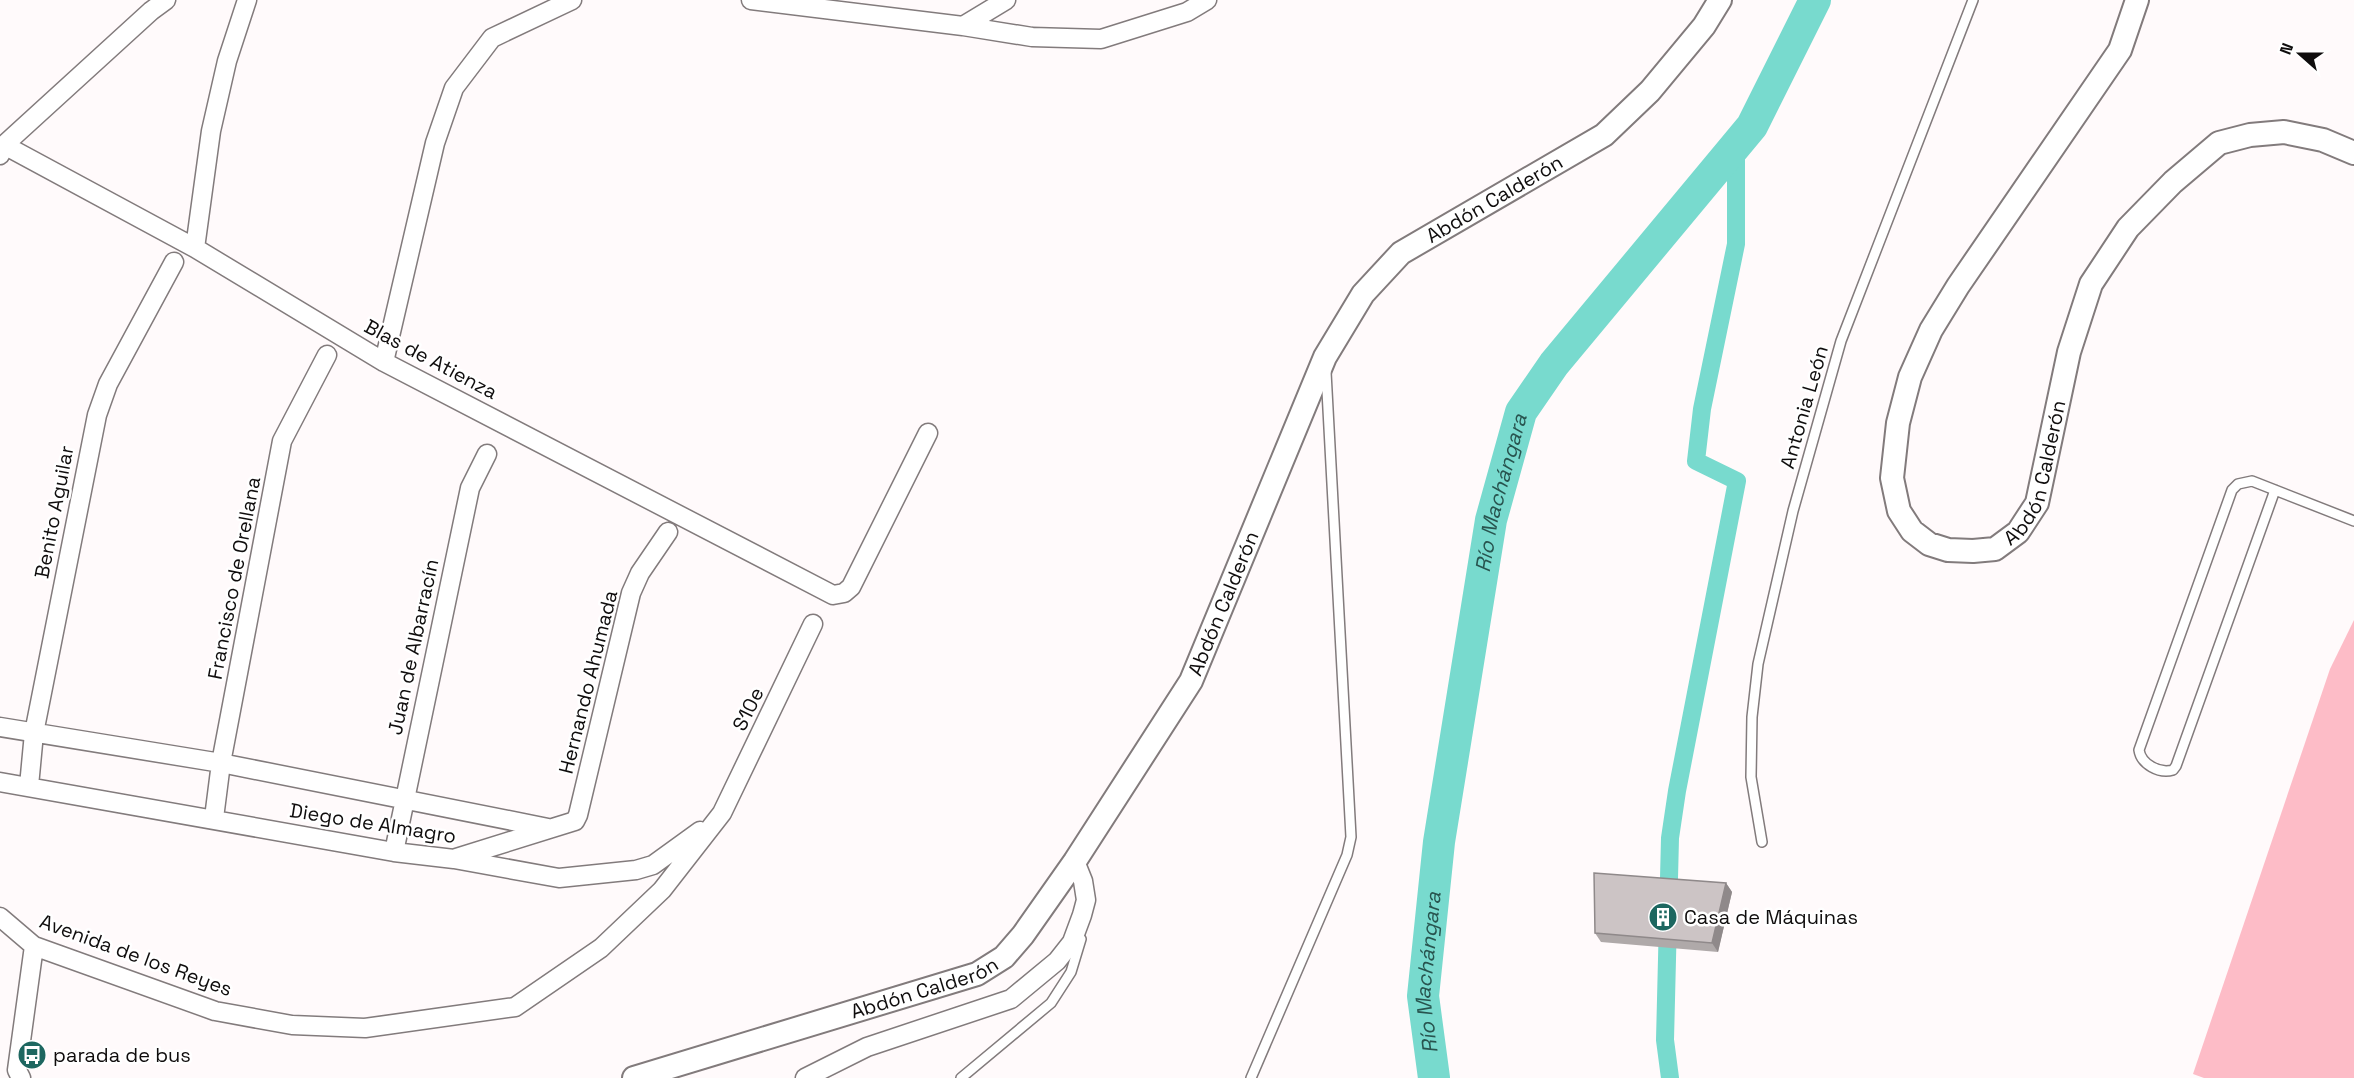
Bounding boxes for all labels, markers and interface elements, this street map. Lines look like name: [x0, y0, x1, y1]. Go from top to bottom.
north arrow: [2270, 24, 2330, 84]
text: N: [2275, 40, 2298, 58]
street label: Abdón Calderón: [1421, 149, 1567, 249]
street label: Blas de Atienza: [360, 313, 502, 405]
street label: Antonia León: [1774, 342, 1834, 472]
street label: Abdón Calderón: [1998, 398, 2071, 551]
water label: Río Machángara: [1469, 410, 1533, 574]
street label: Benito Aguilar: [28, 443, 80, 581]
street label: Francisco de Orellana: [202, 474, 266, 682]
street label: Abdón Calderón: [1182, 527, 1265, 679]
street label: Juan de Albarracín: [382, 557, 444, 737]
street label: Hernando Ahumada: [553, 587, 623, 777]
street label: S10e: [726, 683, 770, 735]
street label: Diego de Almagro: [288, 797, 458, 849]
water label: Río Machángara: [1409, 890, 1447, 1055]
building icon: Casa de Máquinas: [1647, 901, 1679, 933]
place label: Casa de Máquinas: [1684, 904, 1858, 930]
street label: Avenida de los Reyes: [36, 908, 236, 1002]
street label: Abdón Calderón: [847, 951, 1003, 1025]
bus stop icon: parada de bus: [16, 1039, 48, 1071]
place label: parada de bus: [53, 1042, 191, 1068]

